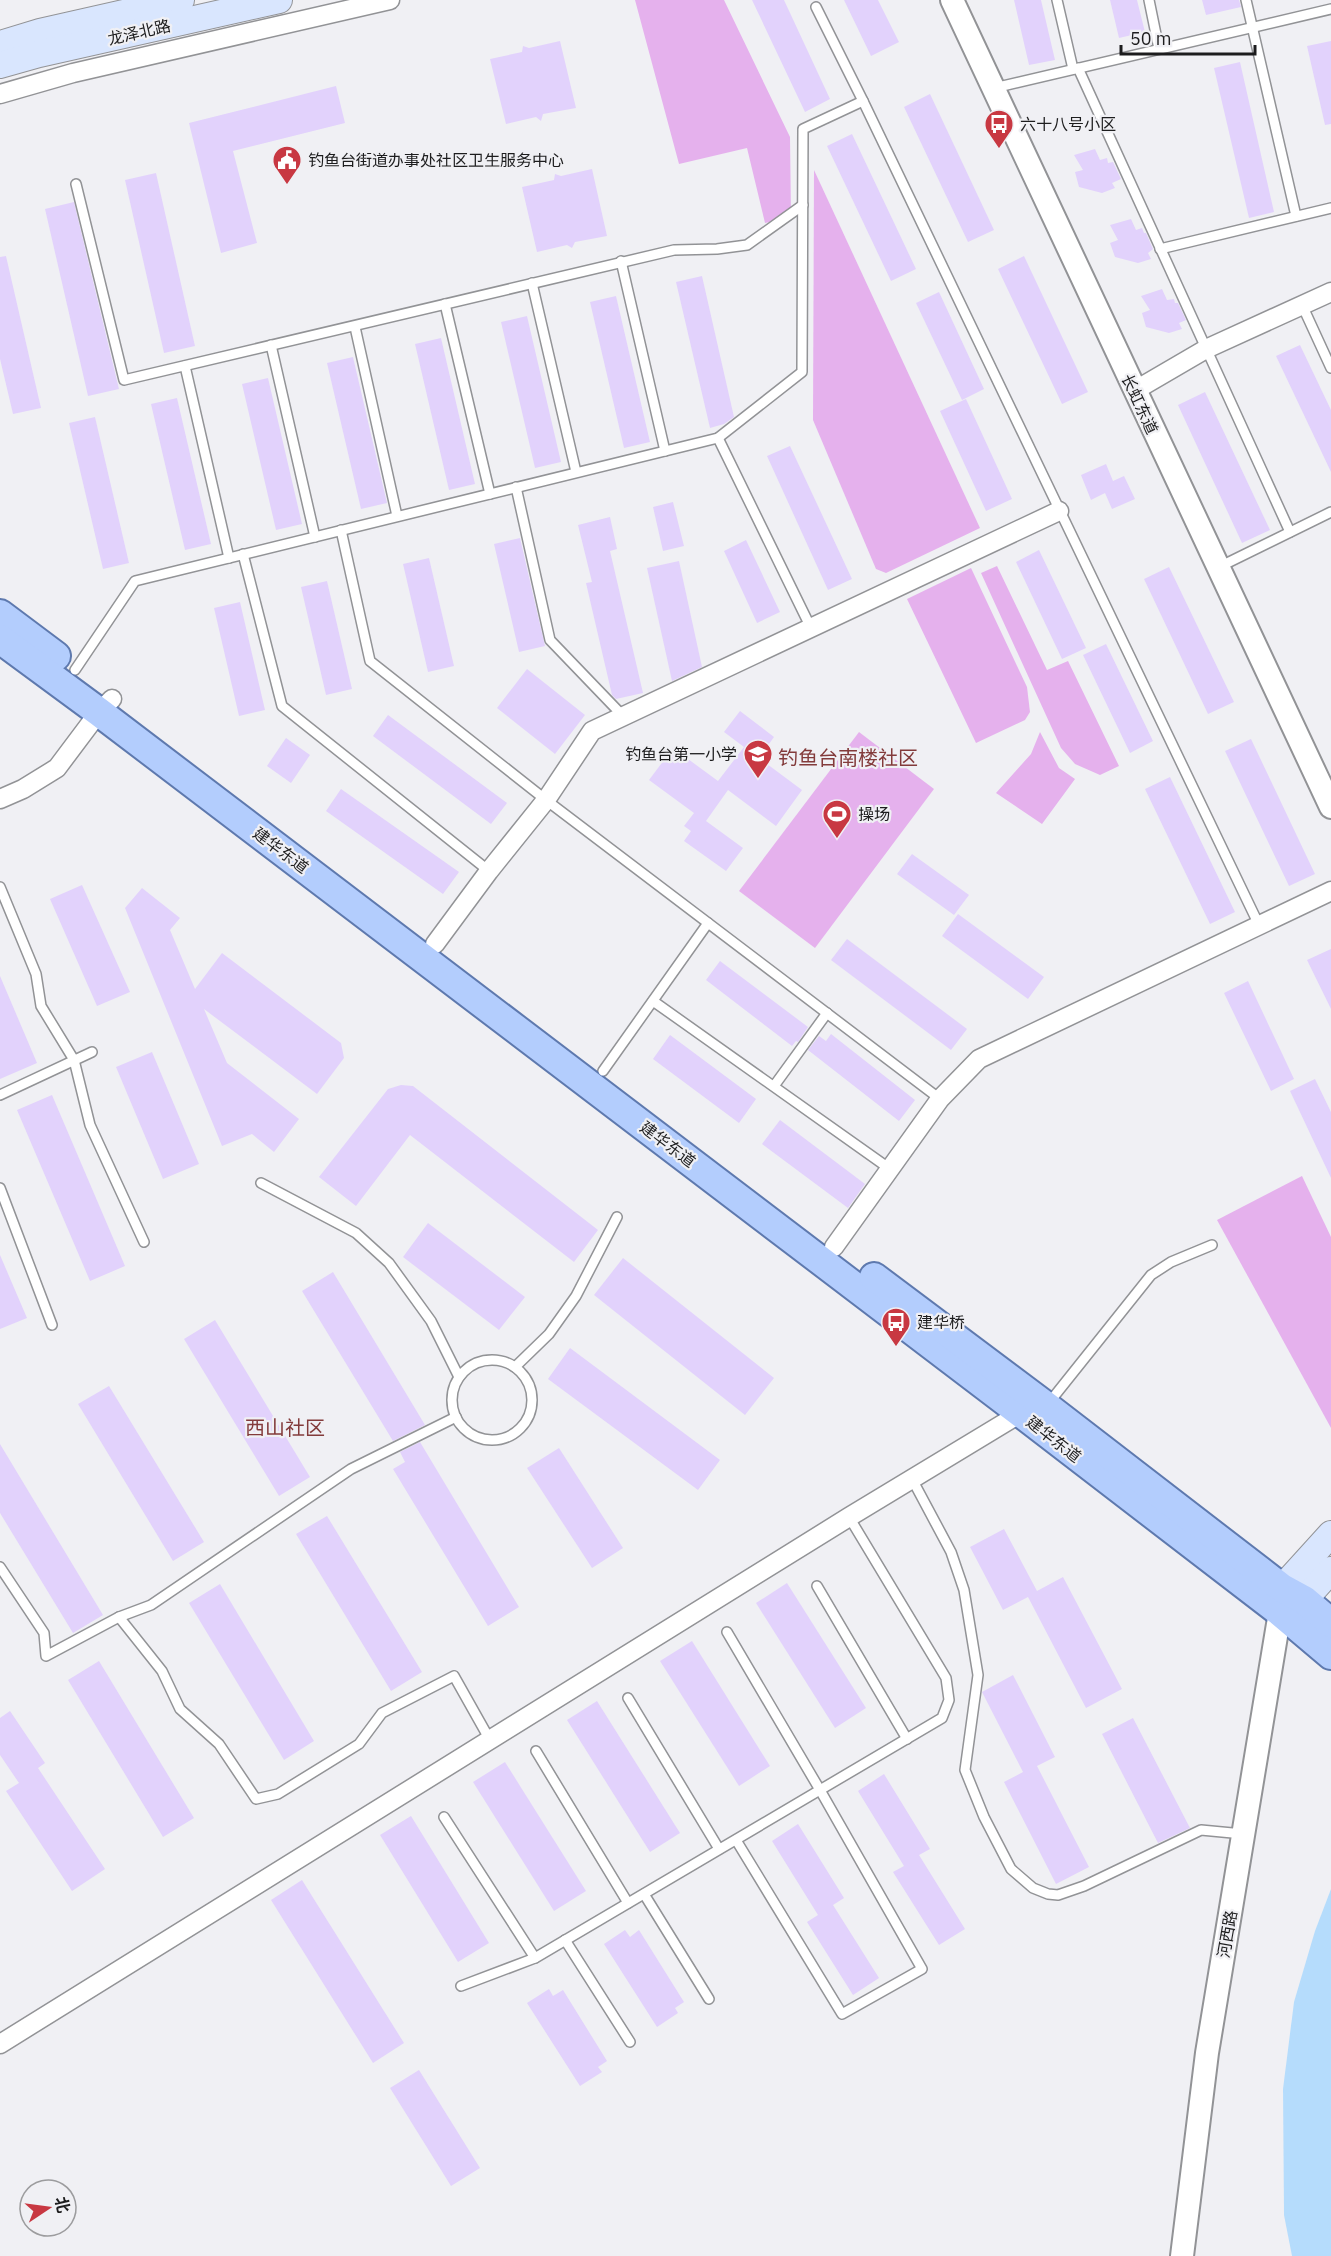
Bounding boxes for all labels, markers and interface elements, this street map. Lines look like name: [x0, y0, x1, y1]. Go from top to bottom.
street label: 龙泽北路: [106, 15, 172, 49]
scale bar: [1121, 18, 1254, 56]
text: 50 m: [1130, 27, 1172, 50]
bus stop icon: 六十八号小区: [983, 108, 1015, 150]
place label: 六十八号小区: [1020, 114, 1116, 134]
public building icon: 钓鱼台街道办事处社区卫生服务中心: [271, 144, 303, 186]
place label: 钓鱼台街道办事处社区卫生服务中心: [308, 150, 564, 170]
street label: 长虹东道: [1117, 371, 1163, 437]
school or university icon: 钓鱼台第一小学: [742, 738, 774, 780]
place label: 钓鱼台第一小学: [625, 744, 737, 764]
district label: 钓鱼台南楼社区: [778, 744, 918, 771]
sports icon: 操场: [821, 798, 853, 840]
place label: 操场: [858, 804, 890, 824]
street label: 建华东道: [249, 823, 313, 877]
street label: 建华东道: [636, 1117, 700, 1171]
bus stop icon: 建华桥: [880, 1306, 912, 1348]
place label: 建华桥: [917, 1312, 965, 1332]
street label: 建华东道: [1023, 1411, 1085, 1467]
district label: 西山社区: [245, 1414, 325, 1441]
street label: 河西路: [1213, 1909, 1241, 1959]
north arrow: [18, 2178, 78, 2238]
text: 北: [51, 2195, 74, 2215]

